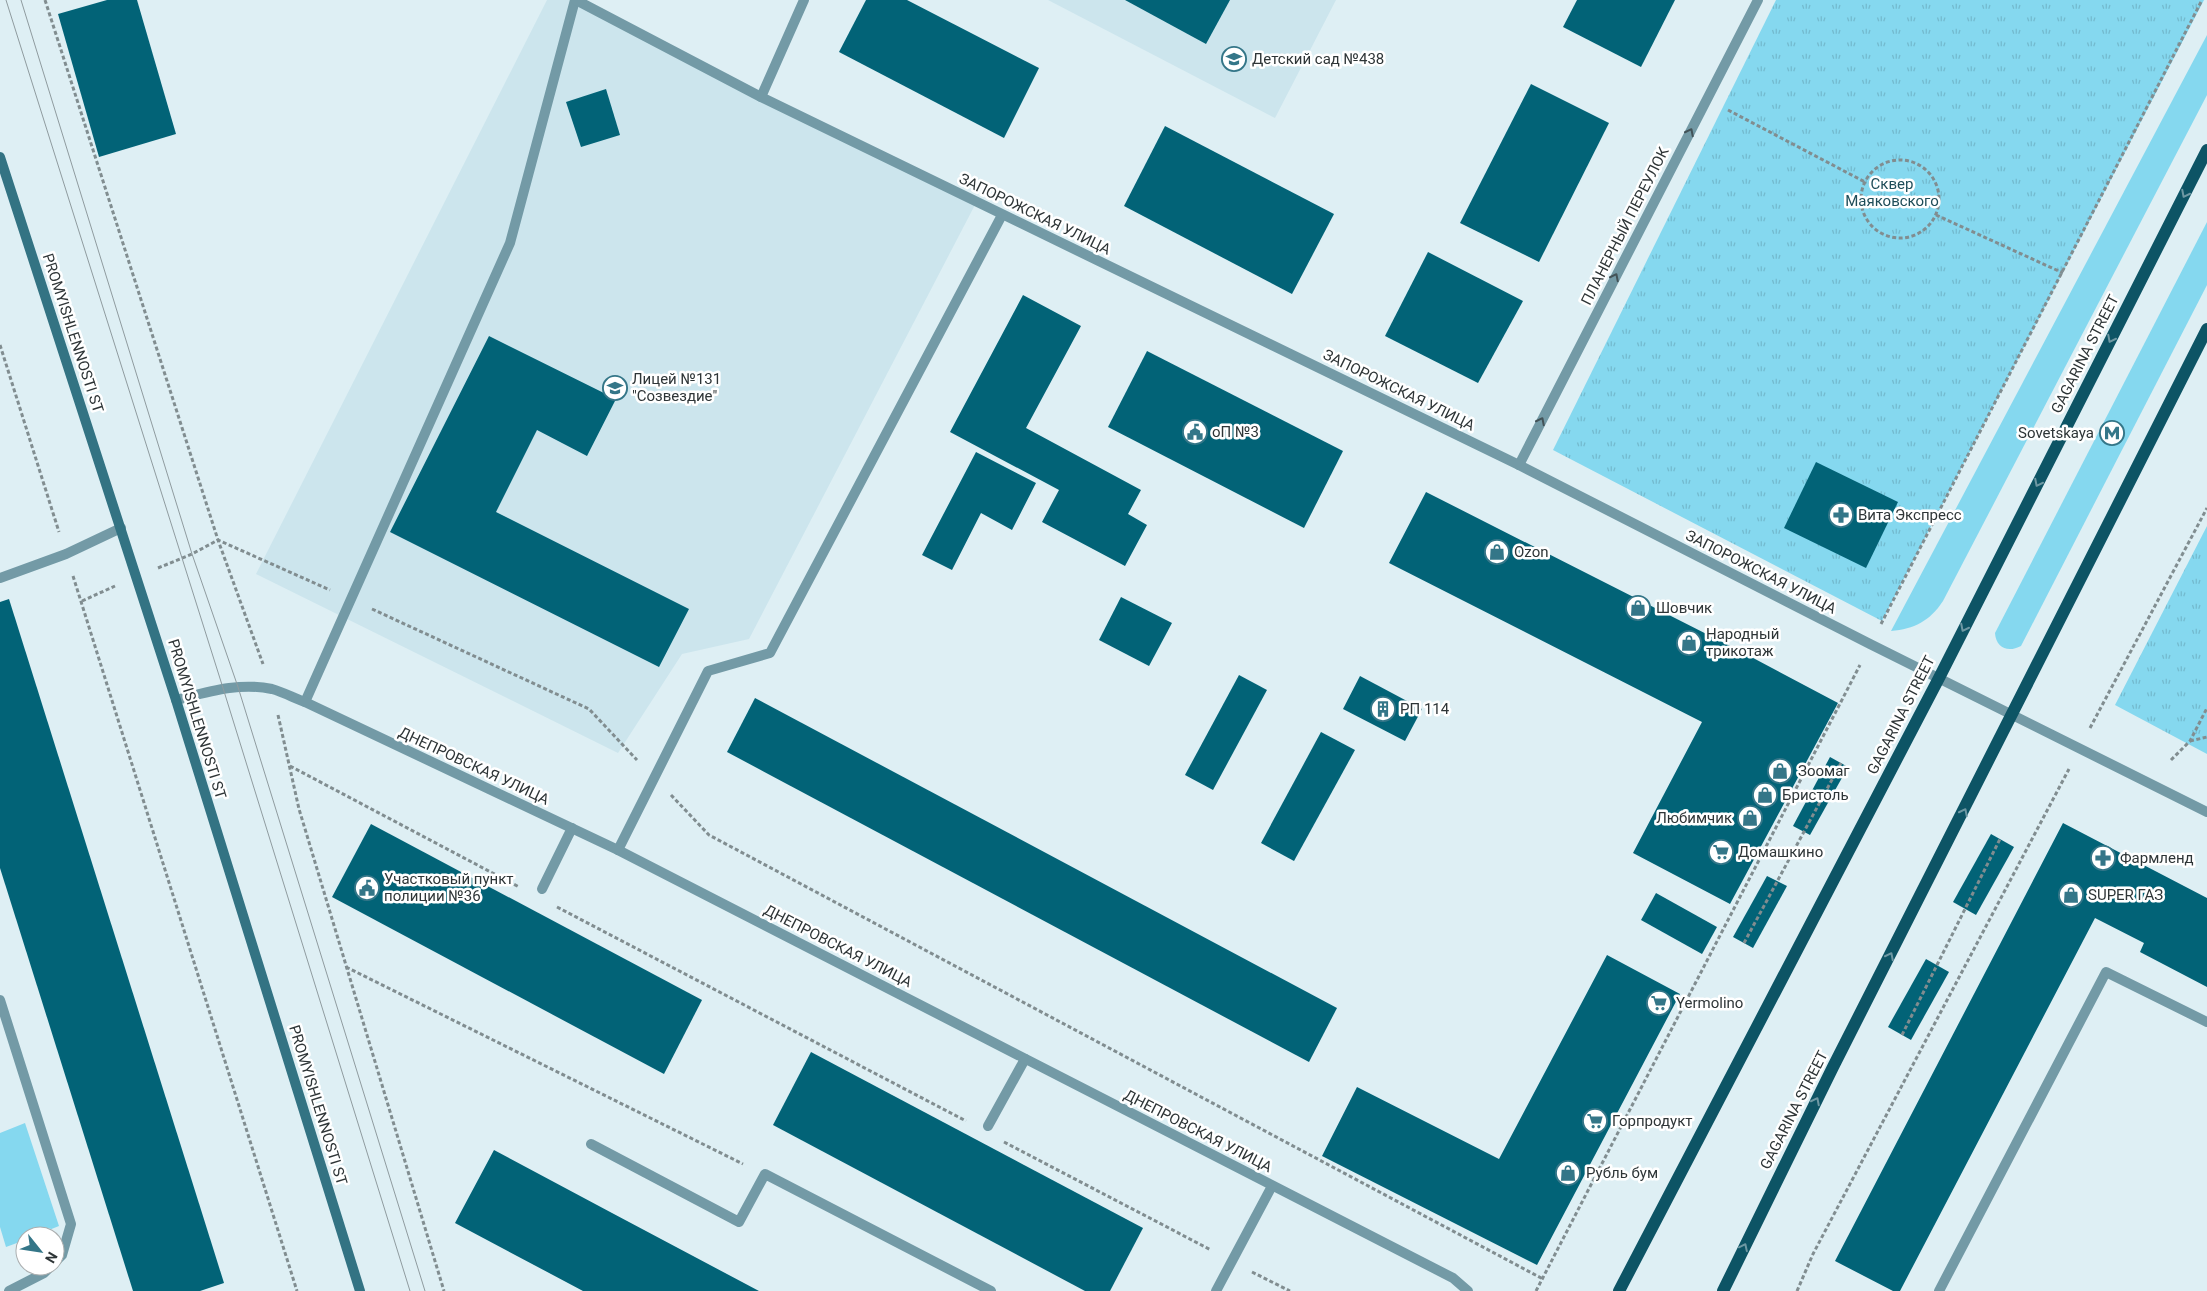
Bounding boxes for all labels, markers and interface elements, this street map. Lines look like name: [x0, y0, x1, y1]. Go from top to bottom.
school or university icon: Детский сад №438: [1221, 46, 1247, 72]
place label: Детский сад №438: [1252, 50, 1384, 68]
one-way arrow: [1684, 129, 1694, 138]
street label: ПЛАНЕРНЫЙ ПЕРЕУЛОК: [1577, 144, 1673, 308]
street label: ЗАПОРОЖСКАЯ УЛИЦА: [956, 169, 1114, 259]
park label: Сквер Маяковского: [1845, 175, 1939, 210]
one-way arrow: [2181, 188, 2191, 197]
street label: PROMYISHLENNOSTI ST: [39, 251, 107, 415]
one-way arrow: [1609, 273, 1619, 282]
street label: GAGARINA STREET: [2047, 292, 2123, 416]
one-way arrow: [2107, 333, 2117, 342]
street label: ЗАПОРОЖСКАЯ УЛИЦА: [1320, 345, 1478, 435]
place label: Лицей №131 "Созвездие": [632, 370, 721, 405]
school or university icon: Лицей №131 "Созвездие": [602, 375, 628, 401]
one-way arrow: [1535, 418, 1545, 427]
public building icon: оП №3: [1182, 419, 1208, 445]
metro station icon: Sovetskaya: [2099, 420, 2125, 446]
place label: оП №3: [1212, 423, 1259, 441]
place label: Sovetskaya: [2018, 424, 2094, 442]
one-way arrow: [2034, 478, 2044, 487]
pharmacy icon: Вита Экспресс: [1828, 502, 1854, 528]
place label: Вита Экспресс: [1858, 506, 1962, 524]
street label: ЗАПОРОЖСКАЯ УЛИЦА: [1683, 526, 1839, 618]
shop icon: Ozon: [1484, 539, 1510, 565]
place label: Ozon: [1514, 543, 1548, 561]
shop icon: Шовчик: [1625, 595, 1651, 621]
place label: Шовчик: [1656, 599, 1712, 617]
one-way arrow: [1960, 623, 1970, 632]
place label: Народный трикотаж: [1706, 625, 1779, 660]
shop icon: Народный трикотаж: [1676, 630, 1702, 656]
street label: PROMYISHLENNOSTI ST: [164, 637, 230, 801]
street label: GAGARINA STREET: [1863, 653, 1939, 777]
building icon: РП 114: [1370, 696, 1396, 722]
place label: РП 114: [1400, 700, 1450, 718]
street label: ДНЕПРОВСКАЯ УЛИЦА: [396, 723, 552, 809]
shop icon: Зоомаг: [1767, 758, 1793, 784]
place label: Зоомаг: [1798, 762, 1850, 780]
shop icon: Бристоль: [1752, 782, 1778, 808]
place label: Бристоль: [1782, 786, 1849, 804]
shop icon: Любимчик: [1737, 805, 1763, 831]
one-way arrow: [1958, 808, 1968, 817]
place label: Любимчик: [1656, 809, 1732, 827]
supermarket icon: Домашкино: [1708, 839, 1734, 865]
place label: Домашкино: [1738, 843, 1823, 861]
pharmacy icon: Фармленд: [2090, 845, 2116, 871]
place label: Фармленд: [2120, 849, 2194, 867]
place label: Участковый пункт полиции №36: [384, 870, 514, 905]
public building icon: Участковый пункт полиции №36: [354, 875, 380, 901]
shop icon: SUPER ГАЗ: [2058, 882, 2084, 908]
place label: SUPER ГАЗ: [2088, 886, 2163, 904]
street label: ДНЕПРОВСКАЯ УЛИЦА: [761, 901, 915, 991]
one-way arrow: [1884, 953, 1894, 962]
supermarket icon: Yermolino: [1646, 990, 1672, 1016]
place label: Yermolino: [1676, 994, 1743, 1012]
street label: PROMYISHLENNOSTI ST: [285, 1023, 351, 1187]
street label: GAGARINA STREET: [1756, 1048, 1832, 1172]
street label: ДНЕПРОВСКАЯ УЛИЦА: [1121, 1086, 1275, 1176]
one-way arrow: [1810, 1097, 1820, 1106]
supermarket icon: Горпродукт: [1582, 1108, 1608, 1134]
place label: Горпродукт: [1612, 1112, 1693, 1130]
shop icon: Рубль бум: [1555, 1160, 1581, 1186]
place label: Рубль бум: [1586, 1164, 1658, 1182]
north arrow: [15, 1226, 65, 1276]
one-way arrow: [1738, 1243, 1748, 1252]
text: N: [42, 1249, 61, 1266]

